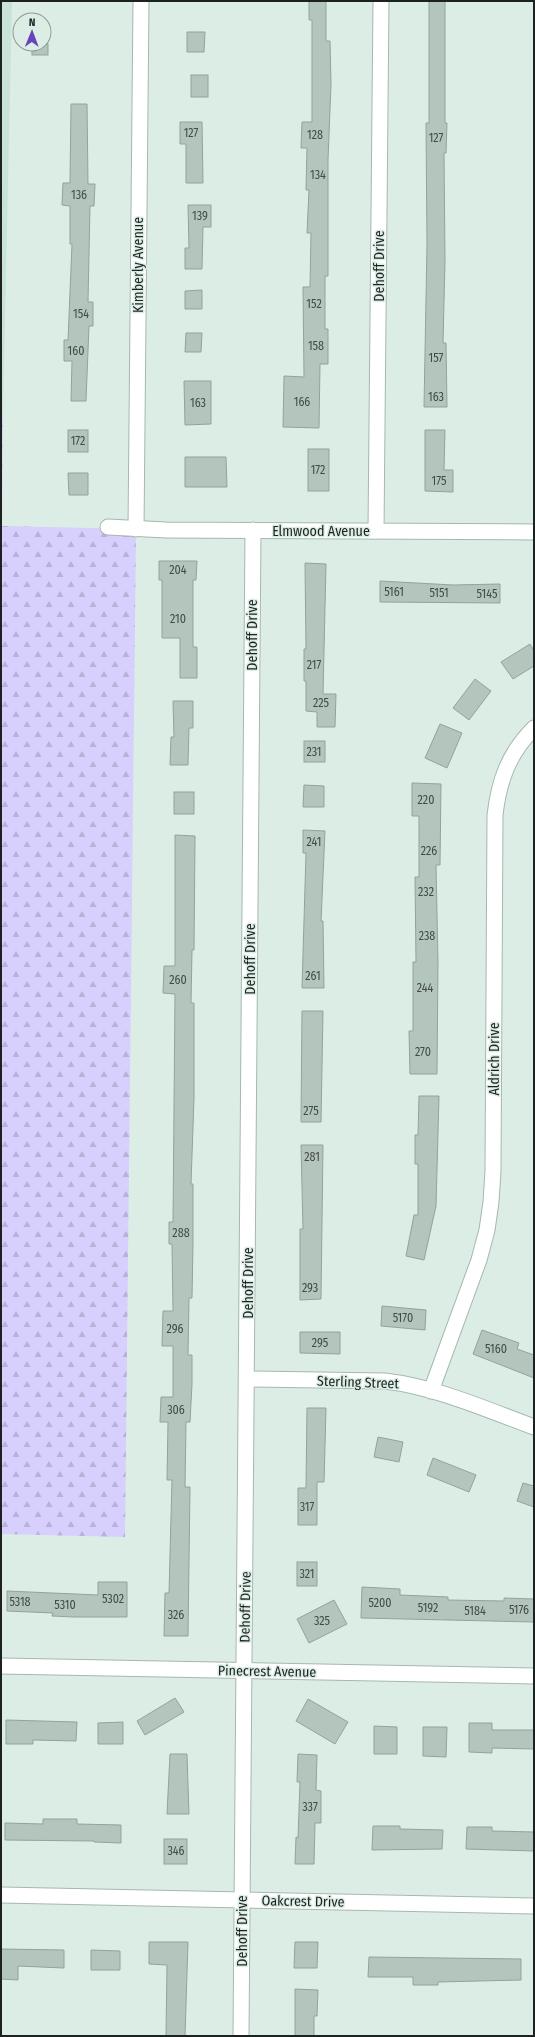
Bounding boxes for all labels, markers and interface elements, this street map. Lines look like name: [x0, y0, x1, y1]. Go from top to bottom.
north arrow: [12, 12, 52, 52]
text: N: [29, 16, 36, 29]
house number: 127: [184, 126, 199, 140]
house number: 128: [307, 128, 323, 142]
house number: 127: [429, 131, 444, 145]
house number: 134: [310, 168, 326, 182]
house number: 136: [71, 188, 87, 202]
house number: 139: [192, 209, 208, 223]
street label: Kimberly Avenue: [130, 217, 147, 313]
street label: Dehoff Drive: [371, 230, 388, 302]
house number: 152: [306, 297, 322, 311]
house number: 154: [73, 307, 89, 321]
house number: 158: [308, 339, 324, 353]
house number: 160: [68, 344, 84, 358]
house number: 157: [429, 351, 444, 365]
house number: 163: [428, 390, 444, 404]
house number: 166: [294, 395, 310, 409]
house number: 163: [190, 396, 206, 410]
house number: 172: [71, 434, 85, 448]
house number: 172: [311, 463, 325, 477]
house number: 175: [432, 474, 447, 488]
street label: Elmwood Avenue: [272, 523, 370, 540]
house number: 204: [169, 563, 187, 577]
house number: 5161: [384, 585, 404, 599]
house number: 5151: [429, 586, 449, 600]
house number: 5145: [477, 587, 498, 601]
street label: Dehoff Drive: [244, 599, 261, 671]
house number: 210: [170, 612, 186, 626]
house number: 217: [307, 658, 321, 672]
house number: 225: [313, 696, 330, 710]
house number: 231: [306, 745, 322, 759]
house number: 220: [418, 793, 434, 807]
house number: 241: [307, 835, 321, 849]
house number: 226: [421, 844, 437, 858]
house number: 232: [418, 885, 434, 899]
street label: Dehoff Drive: [242, 923, 259, 995]
house number: 238: [419, 929, 435, 943]
house number: 261: [305, 969, 321, 983]
house number: 260: [169, 973, 187, 987]
house number: 244: [417, 981, 434, 995]
street label: Aldrich Drive: [486, 1022, 503, 1096]
house number: 270: [415, 1045, 431, 1059]
house number: 275: [303, 1104, 319, 1118]
house number: 281: [304, 1150, 320, 1164]
house number: 288: [172, 1226, 190, 1240]
street label: Dehoff Drive: [240, 1247, 257, 1319]
house number: 293: [302, 1281, 318, 1295]
house number: 5170: [393, 1311, 413, 1325]
house number: 296: [167, 1322, 184, 1336]
house number: 295: [312, 1336, 329, 1350]
house number: 5160: [485, 1342, 507, 1356]
street label: Sterling Street: [317, 1373, 400, 1392]
house number: 306: [167, 1403, 185, 1417]
house number: 317: [300, 1500, 314, 1514]
house number: 321: [299, 1567, 315, 1581]
street label: Dehoff Drive: [236, 1571, 255, 1643]
house number: 5302: [102, 1592, 124, 1606]
house number: 5318: [9, 1595, 31, 1609]
house number: 5200: [368, 1596, 392, 1610]
house number: 5310: [54, 1598, 76, 1612]
house number: 5192: [418, 1601, 438, 1615]
house number: 5176: [509, 1603, 529, 1617]
house number: 5184: [464, 1604, 486, 1618]
house number: 326: [168, 1608, 184, 1622]
house number: 325: [314, 1614, 331, 1628]
street label: Pinecrest Avenue: [218, 1662, 316, 1681]
house number: 337: [302, 1800, 318, 1814]
house number: 346: [167, 1844, 185, 1858]
street label: Oakcrest Drive: [261, 1892, 345, 1911]
street label: Dehoff Drive: [234, 1895, 251, 1967]

